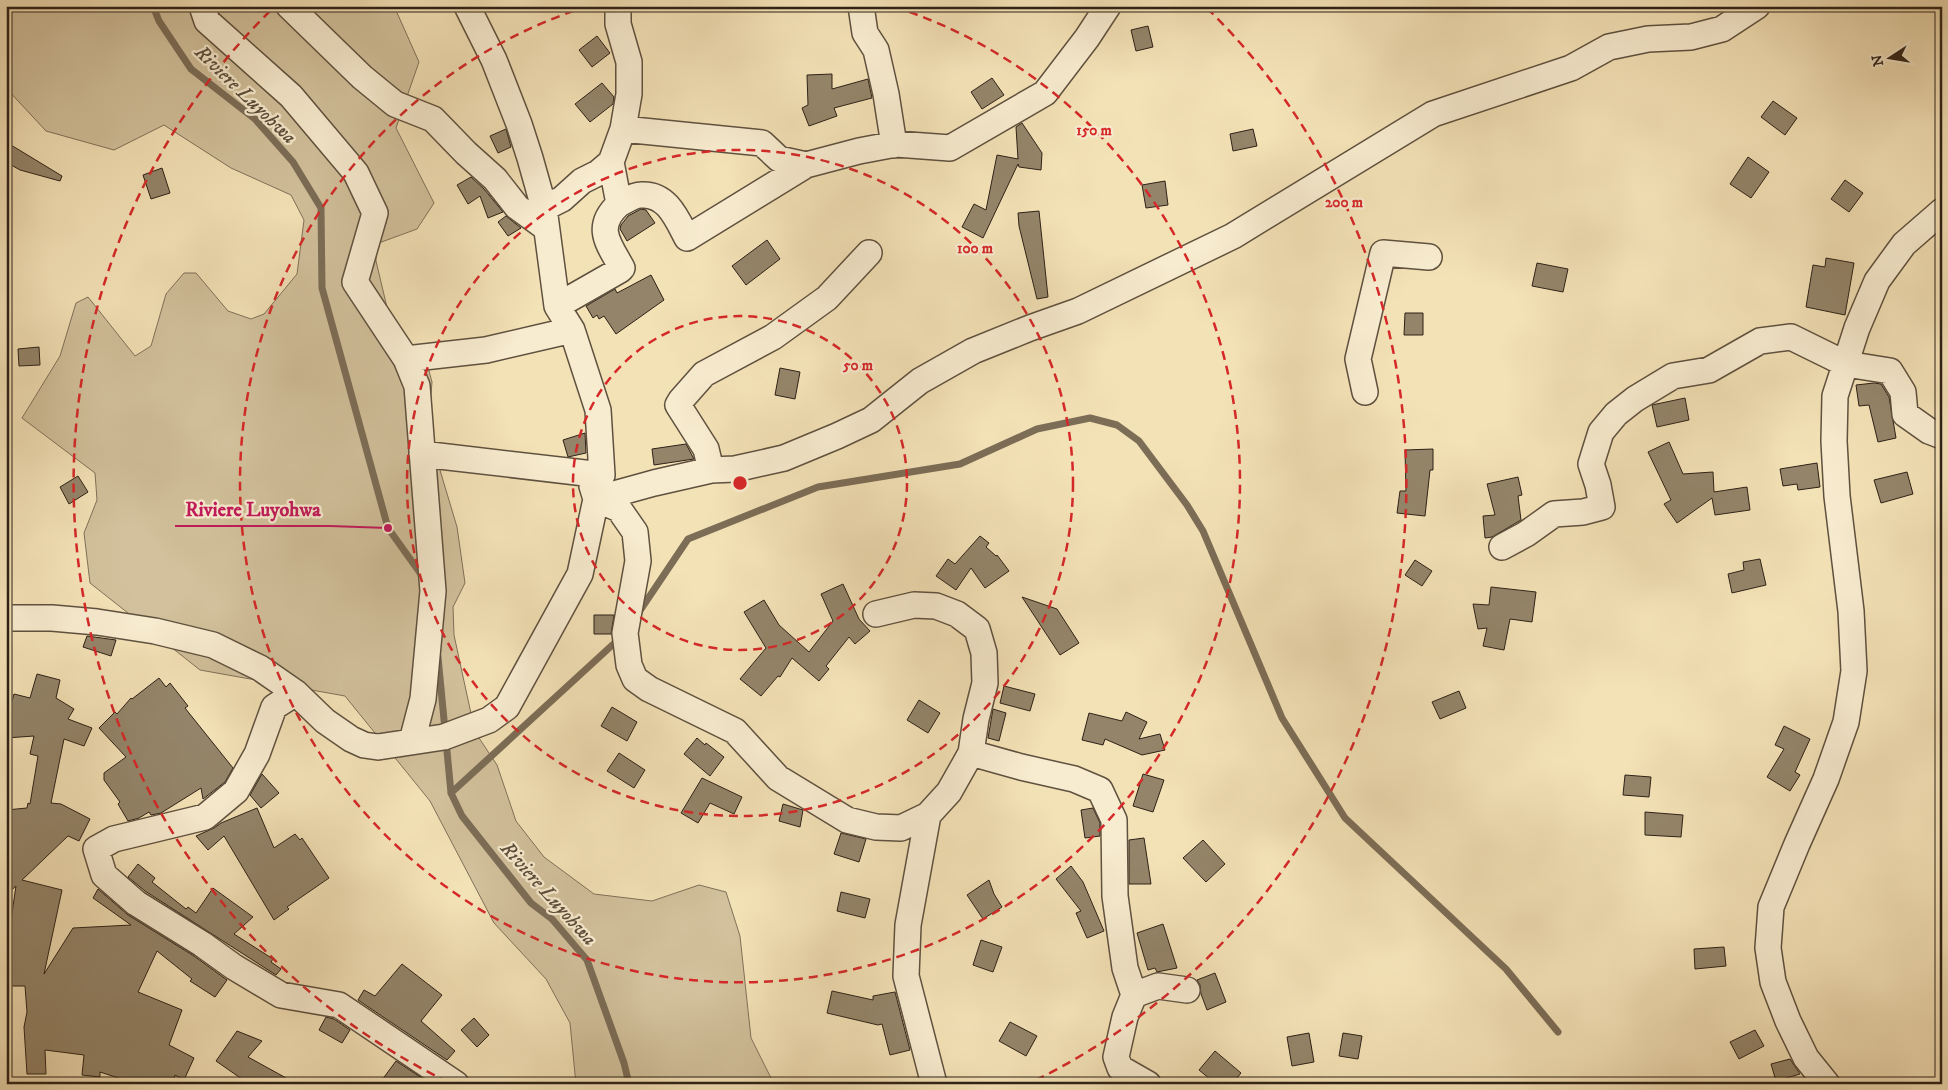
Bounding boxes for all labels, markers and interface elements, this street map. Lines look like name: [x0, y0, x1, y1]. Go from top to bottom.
north arrow: [1866, 32, 1916, 82]
water label: Riviere Luyohwa: [188, 40, 301, 150]
text: N: [1868, 53, 1888, 68]
text: 150 m: [1076, 121, 1112, 140]
text: 200 m: [1325, 193, 1364, 212]
text: 100 m: [957, 239, 994, 258]
text: 50 m: [842, 356, 874, 375]
centre of rings: [731, 474, 749, 492]
callout: Riviere Luyohwa: [175, 491, 330, 526]
text: Riviere Luyohwa: [185, 498, 321, 523]
water label: Riviere Luyohwa: [494, 836, 601, 951]

